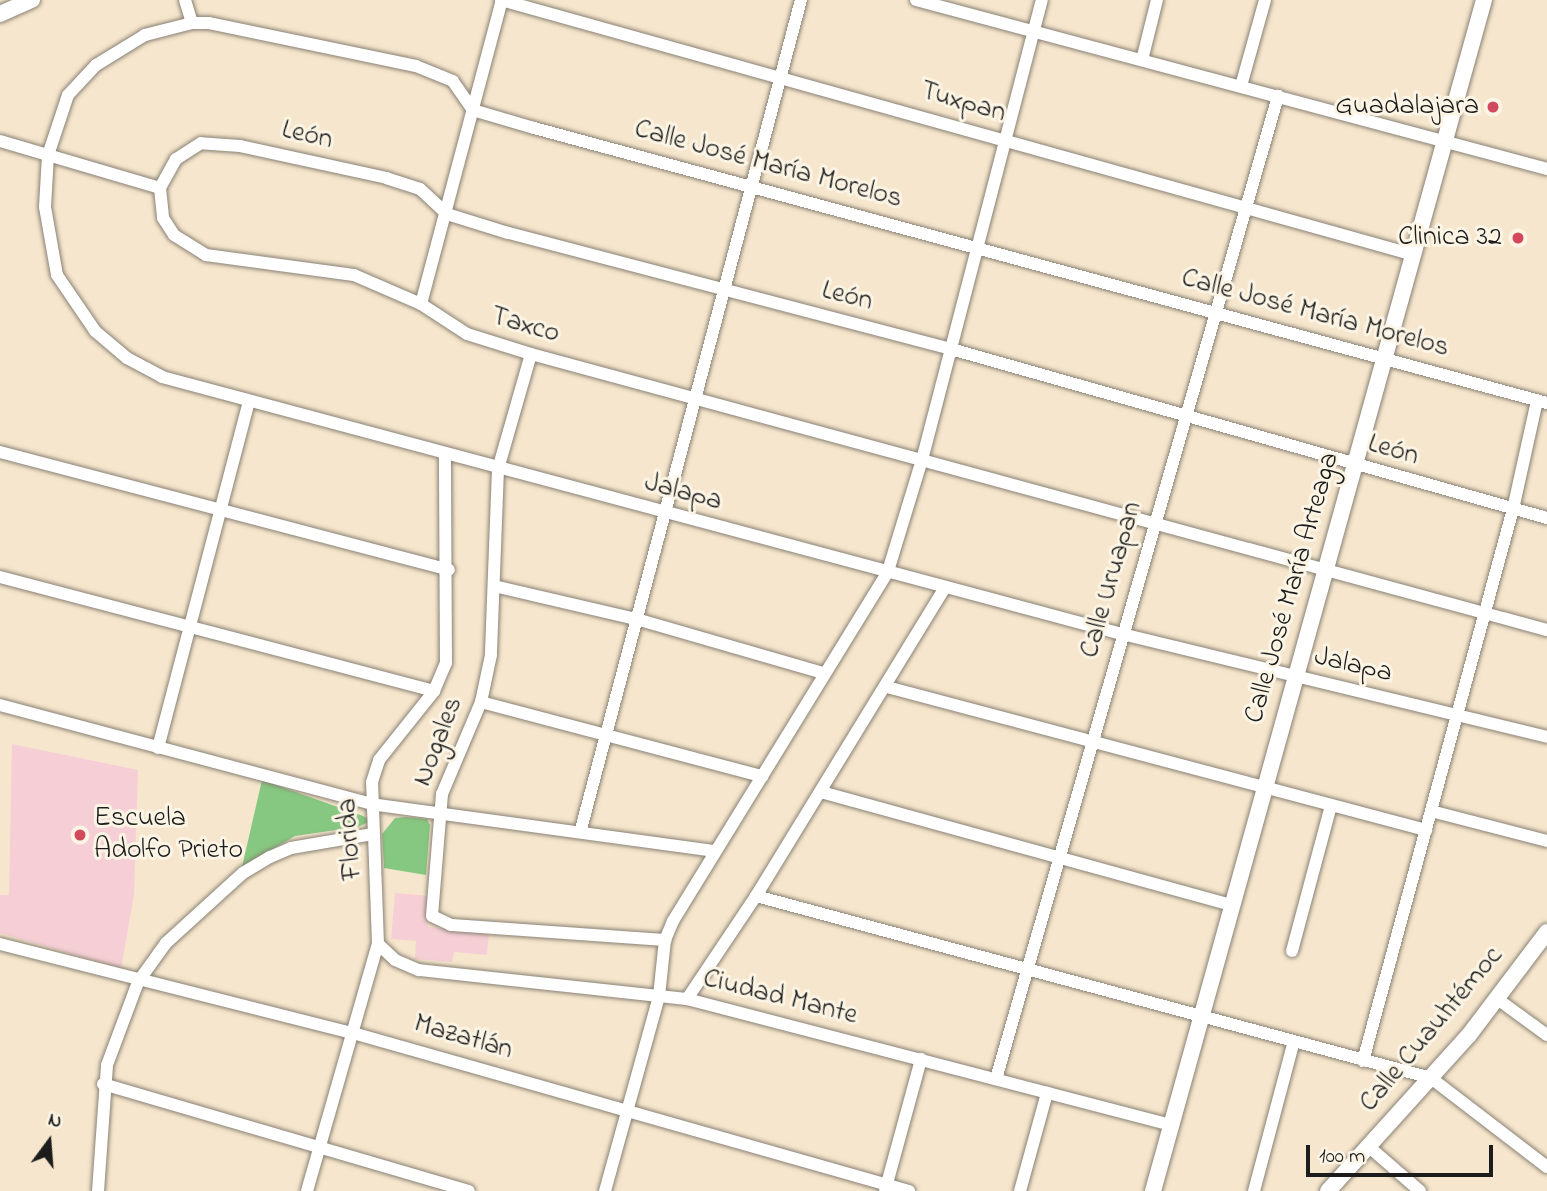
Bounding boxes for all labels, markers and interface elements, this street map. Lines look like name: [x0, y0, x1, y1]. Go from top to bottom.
street label: Tuxpan: [917, 75, 1009, 131]
place label: Guadalajara: [1335, 90, 1479, 124]
marker: Guadalajara: [1485, 99, 1501, 115]
street label: Calle José María Morelos: [630, 113, 906, 217]
street label: León: [278, 114, 336, 158]
place label: Clinica 32: [1398, 221, 1502, 255]
marker: Clinica 32: [1508, 228, 1528, 248]
street label: Calle José María Morelos: [1177, 262, 1453, 366]
street label: León: [818, 274, 876, 320]
street label: Taxco: [487, 300, 563, 352]
street label: León: [1364, 428, 1422, 474]
street label: Calle José María Arteaga: [1238, 449, 1348, 727]
street label: Jalapa: [641, 467, 725, 519]
street label: Calle Uruapan: [1074, 498, 1150, 662]
street label: Jalapa: [1311, 641, 1395, 691]
street label: Nogales: [407, 693, 471, 791]
street label: Florida: [331, 797, 371, 881]
place label: Escuela Adolfo Prieto: [94, 802, 243, 868]
marker: Escuela Adolfo Prieto: [72, 827, 88, 843]
street label: Calle Cuauhtémoc: [1353, 940, 1511, 1120]
street label: Ciudad Mante: [699, 963, 861, 1033]
street label: Mazatlán: [410, 1008, 516, 1068]
north arrow: [14, 1107, 84, 1177]
text: N: [45, 1107, 65, 1136]
scale bar: [1309, 1132, 1496, 1176]
text: 100 m: [1319, 1142, 1365, 1172]

